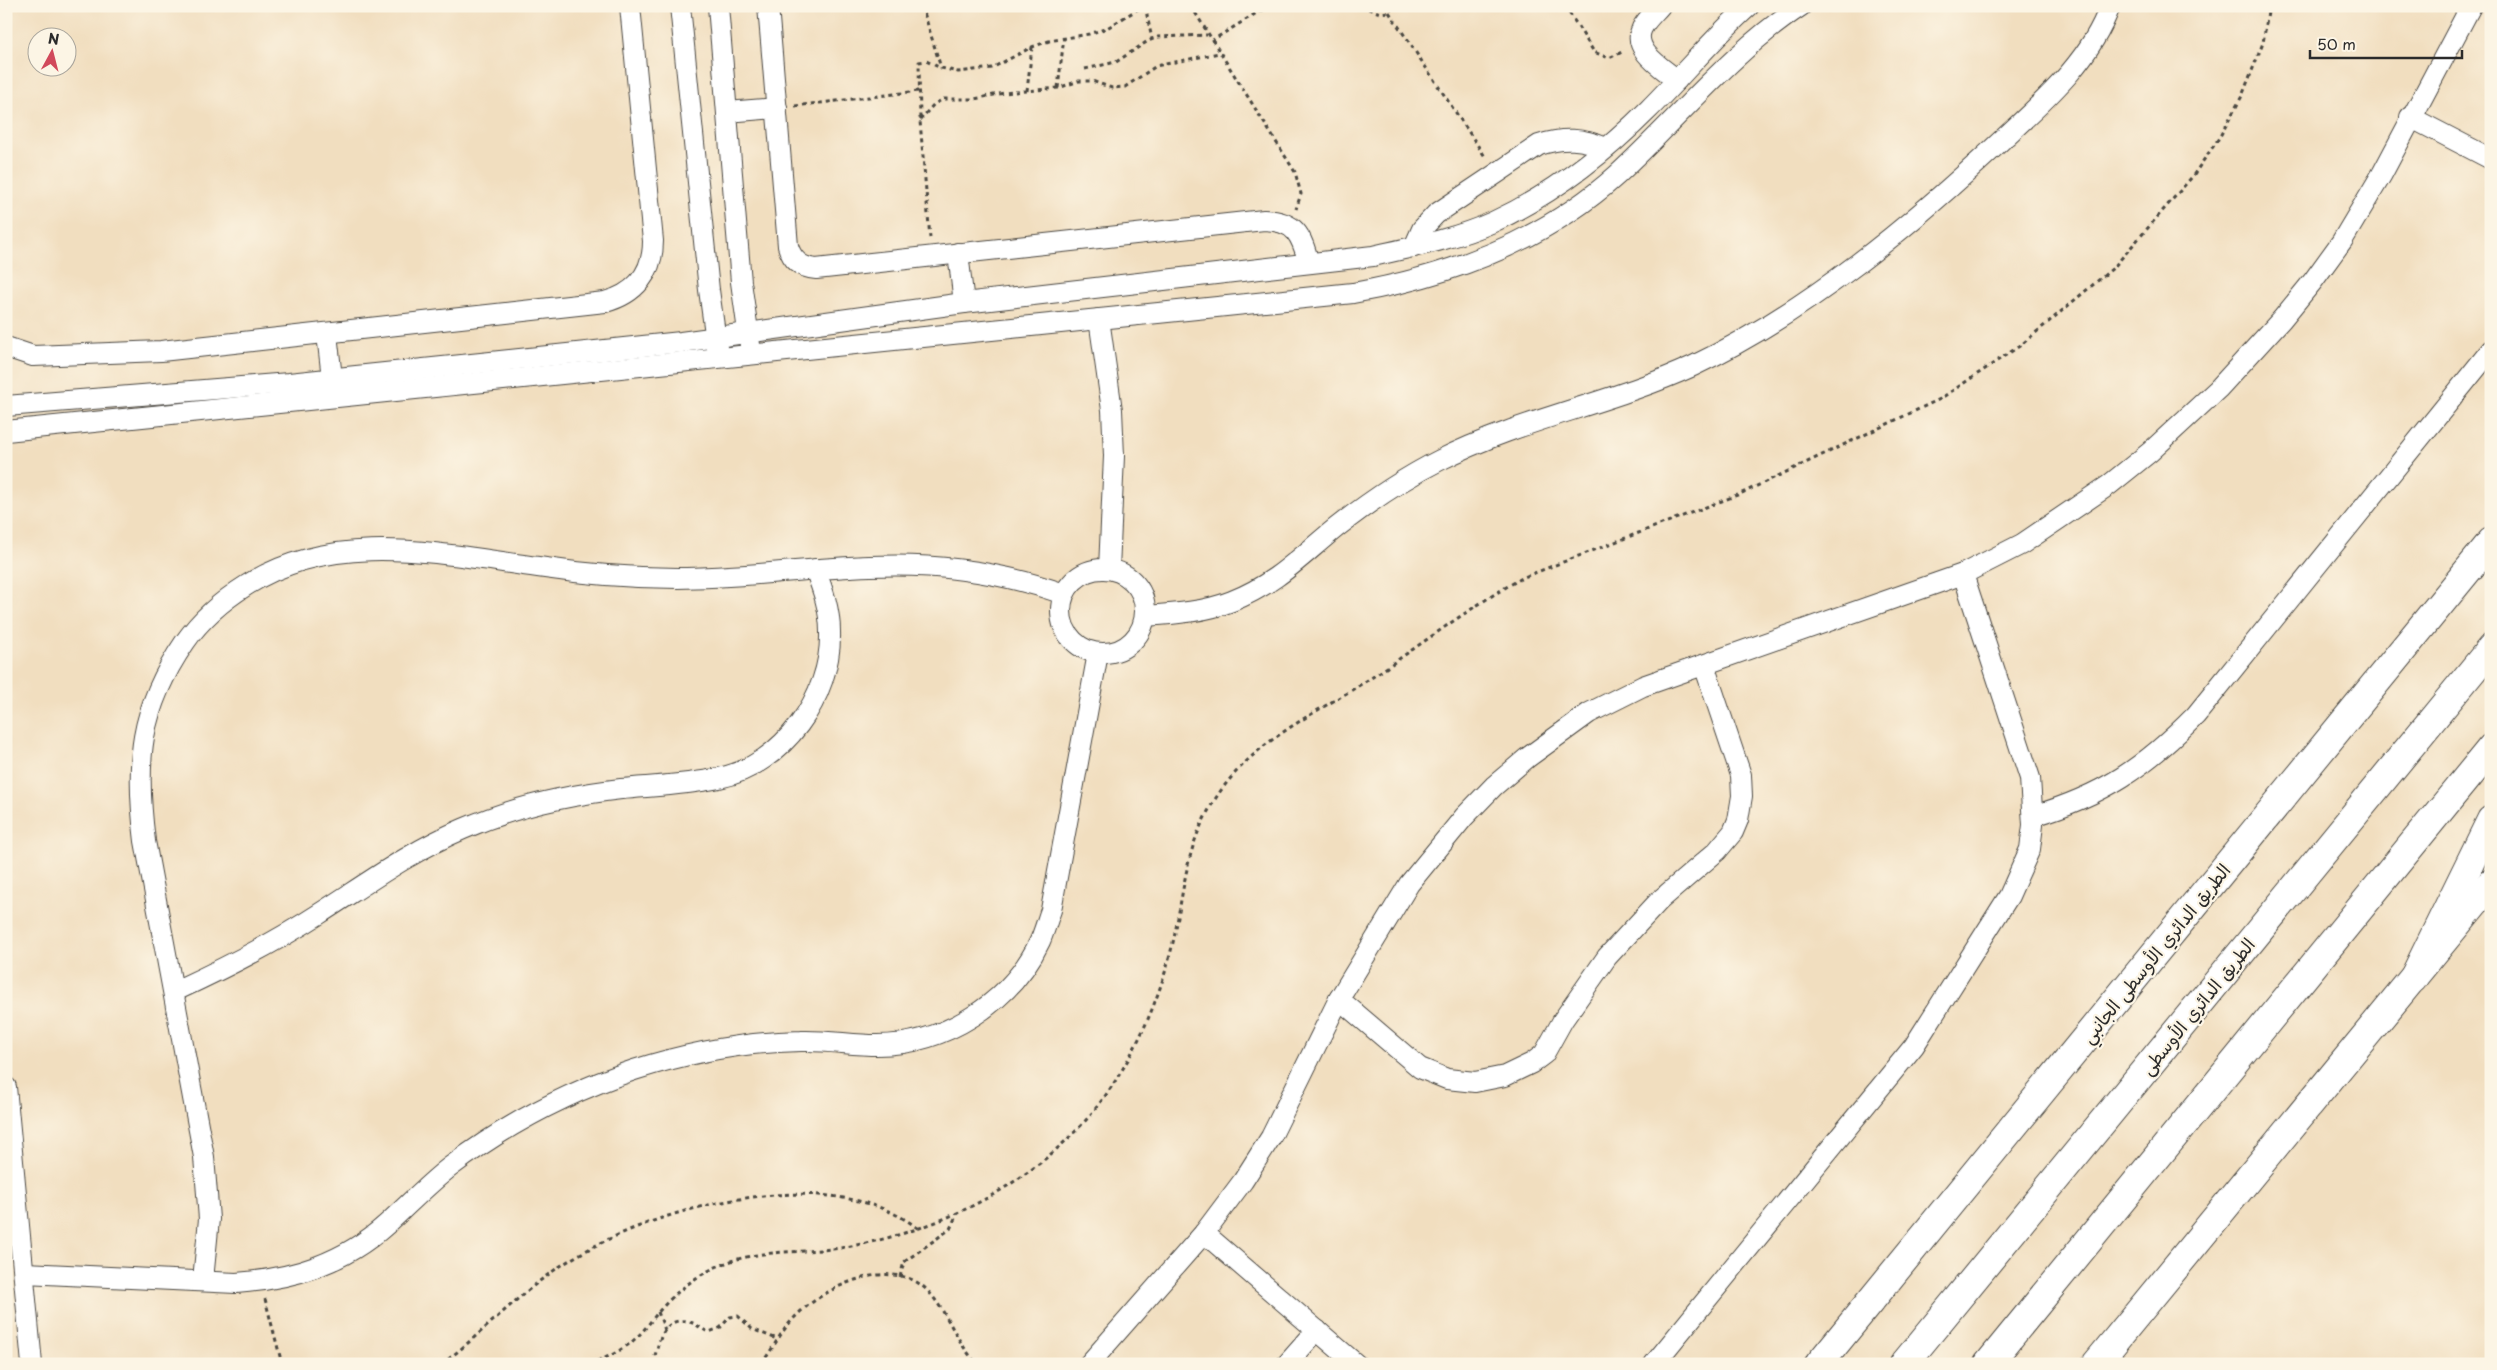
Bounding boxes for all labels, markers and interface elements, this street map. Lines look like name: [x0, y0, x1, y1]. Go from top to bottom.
north arrow: [28, 28, 78, 78]
text: N: [47, 28, 60, 50]
scale bar: [2310, 28, 2462, 60]
text: 50 m: [2317, 32, 2356, 55]
street label: الطريق الدائري الأوسطى الجانبي: [2076, 859, 2234, 1047]
street label: الطريق الدائري الأوسطى: [2135, 933, 2259, 1079]

